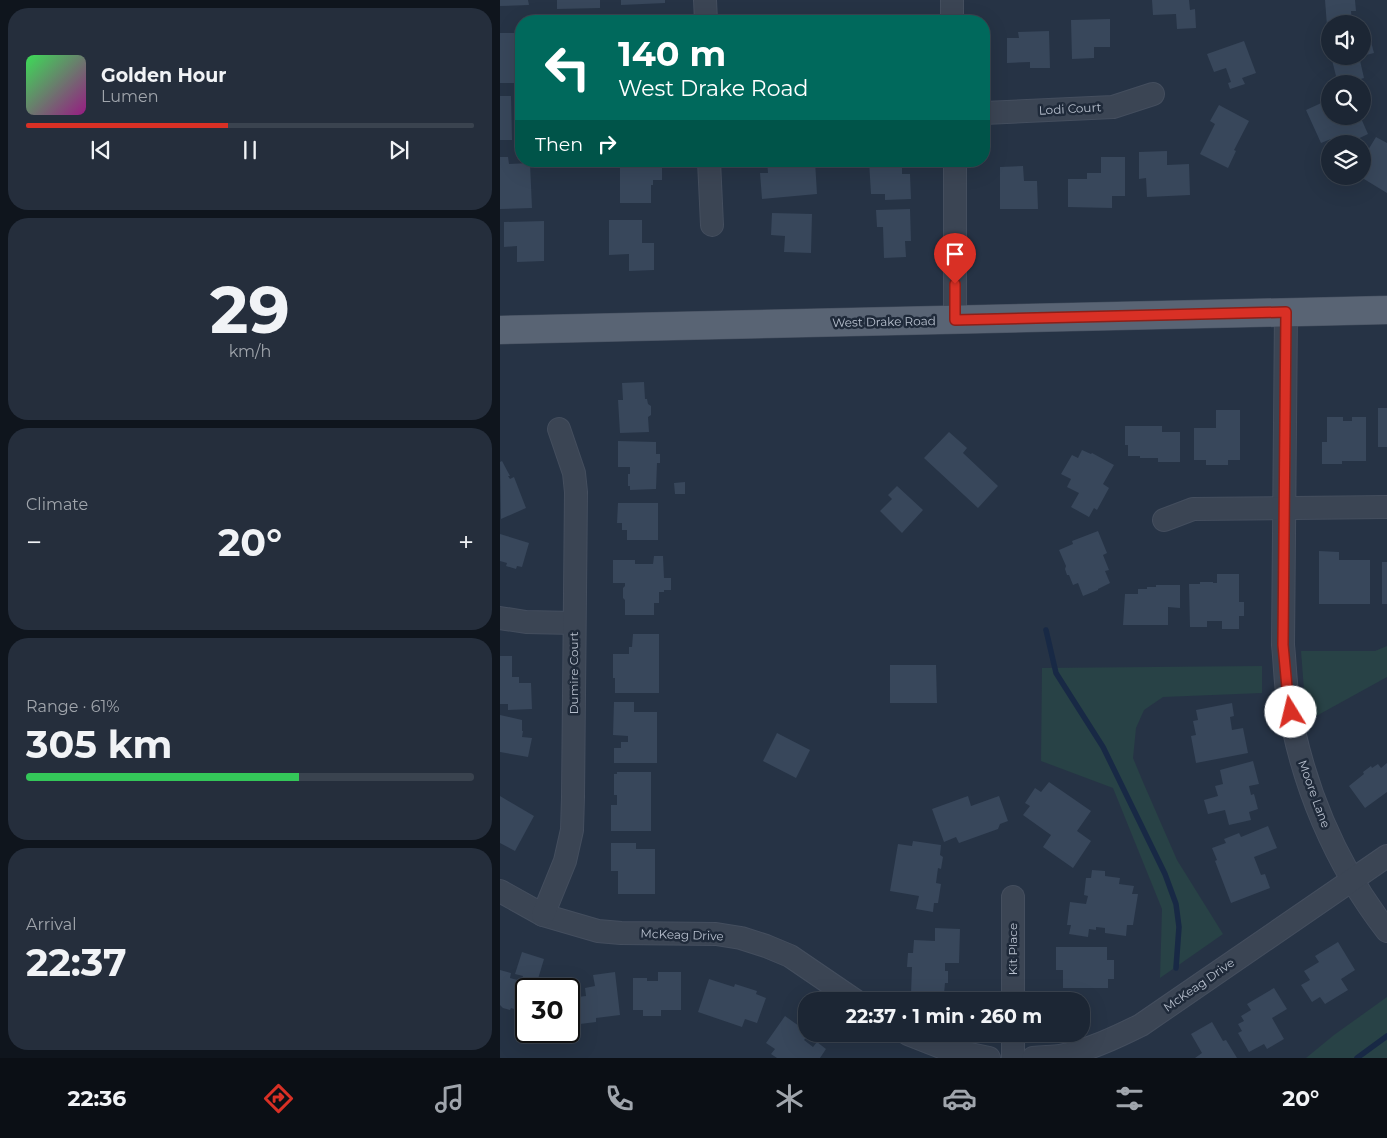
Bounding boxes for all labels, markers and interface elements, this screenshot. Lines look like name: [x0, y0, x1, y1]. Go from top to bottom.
map controls: [1321, 15, 1371, 185]
button: sound: [1321, 15, 1371, 65]
text: 140 m: [618, 32, 726, 75]
icon: left: [535, 35, 600, 100]
text: Golden Hour: [101, 64, 227, 87]
text: West Drake Road: [618, 75, 808, 102]
button: search: [1321, 75, 1371, 125]
text: Lumen: [101, 87, 159, 106]
street label: Lodi Court: [1038, 99, 1102, 118]
icon: right: [593, 130, 621, 158]
text: Then: [535, 133, 583, 156]
button: layers: [1321, 135, 1371, 185]
icon: previous: [87, 136, 115, 164]
icon: pause: [236, 136, 264, 164]
icon: next: [385, 136, 413, 164]
pin: [934, 233, 976, 284]
icon: arrive: [941, 240, 969, 268]
text: 29: [210, 270, 290, 349]
street label: West Drake Road: [832, 313, 936, 330]
text: km/h: [229, 342, 271, 361]
text: Climate: [26, 495, 88, 514]
text: 20°: [218, 519, 282, 566]
text: −: [26, 525, 42, 559]
text: +: [458, 525, 474, 559]
street label: Dumire Court: [566, 632, 581, 714]
position arrow: [1264, 685, 1316, 737]
text: Range · 61%: [26, 697, 120, 716]
text: 305 km: [26, 721, 172, 768]
street label: Moore Lane: [1295, 758, 1334, 830]
text: Arrival: [26, 915, 76, 934]
street label: Kit Place: [1005, 923, 1020, 975]
street label: McKeag Drive: [640, 926, 724, 943]
text: 22:37: [26, 939, 127, 986]
street label: McKeag Drive: [1160, 955, 1237, 1015]
speed limit sign: 30: [515, 978, 580, 1043]
text: 22:37 · 1 min · 260 m: [846, 1005, 1042, 1028]
icon: directions: [261, 1081, 296, 1116]
icon: music: [432, 1081, 467, 1116]
icon: phone: [602, 1081, 637, 1116]
icon: climate: [772, 1081, 807, 1116]
icon: car: [942, 1081, 977, 1116]
icon: filters: [1112, 1081, 1147, 1116]
text: 22:36: [68, 1085, 126, 1112]
text: 20°: [1282, 1085, 1319, 1112]

